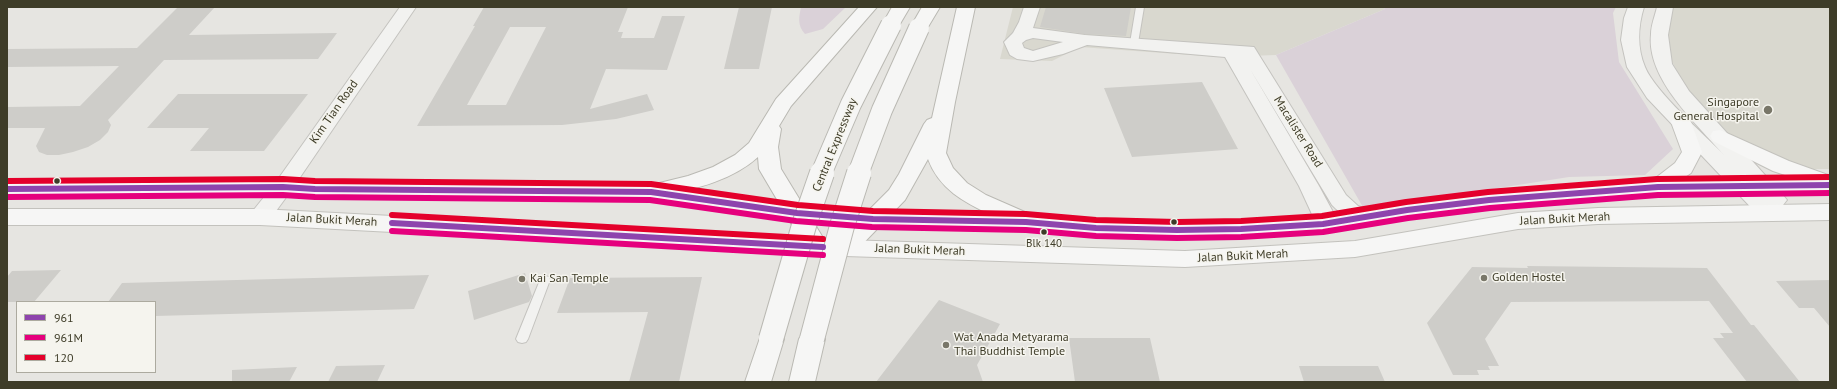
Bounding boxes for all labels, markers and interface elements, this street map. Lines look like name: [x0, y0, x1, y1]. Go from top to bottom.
street label: Kim Tian Road: [307, 77, 361, 147]
street label: Macalister Road: [1270, 94, 1326, 170]
street label: Central Expressway: [810, 96, 860, 194]
place label: Singapore General Hospital: [1673, 96, 1759, 124]
marker: Singapore General Hospital: [1762, 104, 1774, 116]
unlabelled marker: [52, 176, 62, 186]
street label: Jalan Bukit Merah: [1519, 209, 1611, 229]
street label: Jalan Bukit Merah: [286, 210, 378, 230]
unlabelled marker: [1169, 217, 1179, 227]
marker: Blk 140: [1039, 227, 1049, 237]
place label: Blk 140: [1026, 237, 1062, 251]
street label: Jalan Bukit Merah: [874, 241, 966, 259]
street label: Jalan Bukit Merah: [1197, 246, 1289, 266]
place label: Golden Hostel: [1492, 271, 1565, 285]
place label: Kai San Temple: [530, 272, 609, 286]
marker: Golden Hostel: [1479, 273, 1489, 283]
marker: Kai San Temple: [517, 274, 527, 284]
legend: [16, 301, 156, 373]
text: 961: [54, 310, 74, 325]
text: 961M: [54, 330, 83, 345]
place label: Wat Anada Metyarama Thai Buddhist Temple: [954, 331, 1069, 359]
marker: Wat Anada Metyarama Thai Buddhist Temple: [941, 340, 951, 350]
text: 120: [54, 350, 74, 365]

